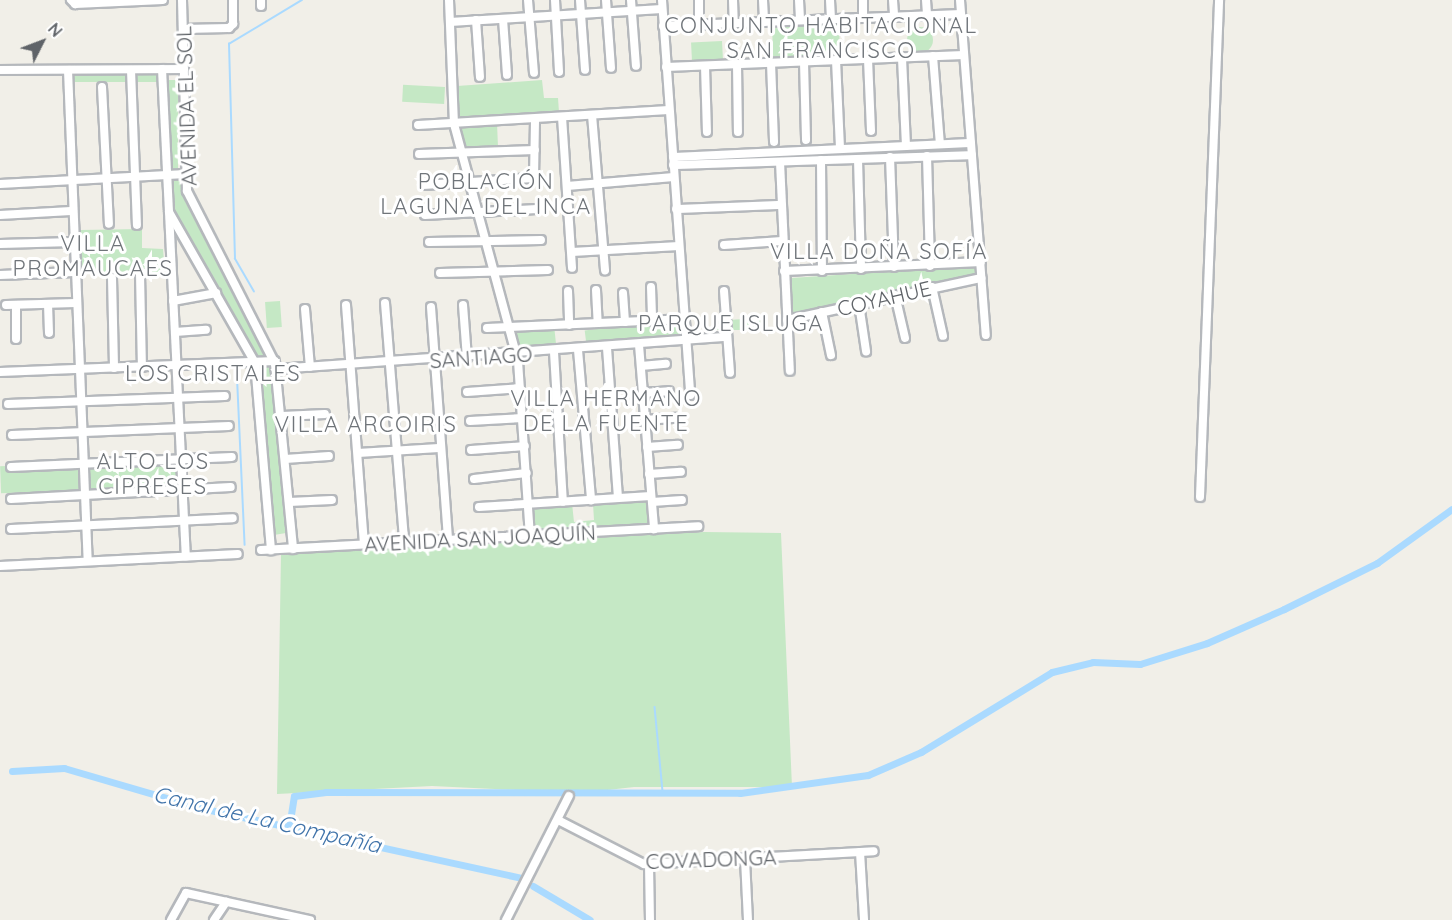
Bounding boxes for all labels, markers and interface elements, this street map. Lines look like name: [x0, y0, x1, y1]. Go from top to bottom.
north arrow: [12, 12, 72, 72]
district label: CONJUNTO HABITACIONAL SAN FRANCISCO: [664, 12, 978, 63]
text: N: [44, 19, 67, 41]
street label: AVENIDA EL SOL: [171, 25, 201, 187]
district label: POBLACIÓN LAGUNA DEL INCA: [380, 168, 592, 220]
district label: VILLA PROMAUCAES: [13, 230, 173, 282]
district label: VILLA DOÑA SOFÍA: [770, 239, 988, 265]
street label: COYAHUE: [835, 275, 933, 321]
district label: PARQUE ISLUGA: [638, 311, 824, 337]
street label: SANTIAGO: [429, 341, 533, 373]
district label: LOS CRISTALES: [125, 361, 301, 387]
district label: VILLA HERMANO DE LA FUENTE: [510, 385, 702, 436]
district label: VILLA ARCOIRIS: [275, 412, 457, 438]
district label: ALTO LOS CIPRESES: [96, 448, 210, 500]
street label: AVENIDA SAN JOAQUÍN: [363, 519, 597, 557]
water label: Canal de La Compañía: [151, 781, 383, 859]
street label: COVADONGA: [645, 844, 777, 874]

